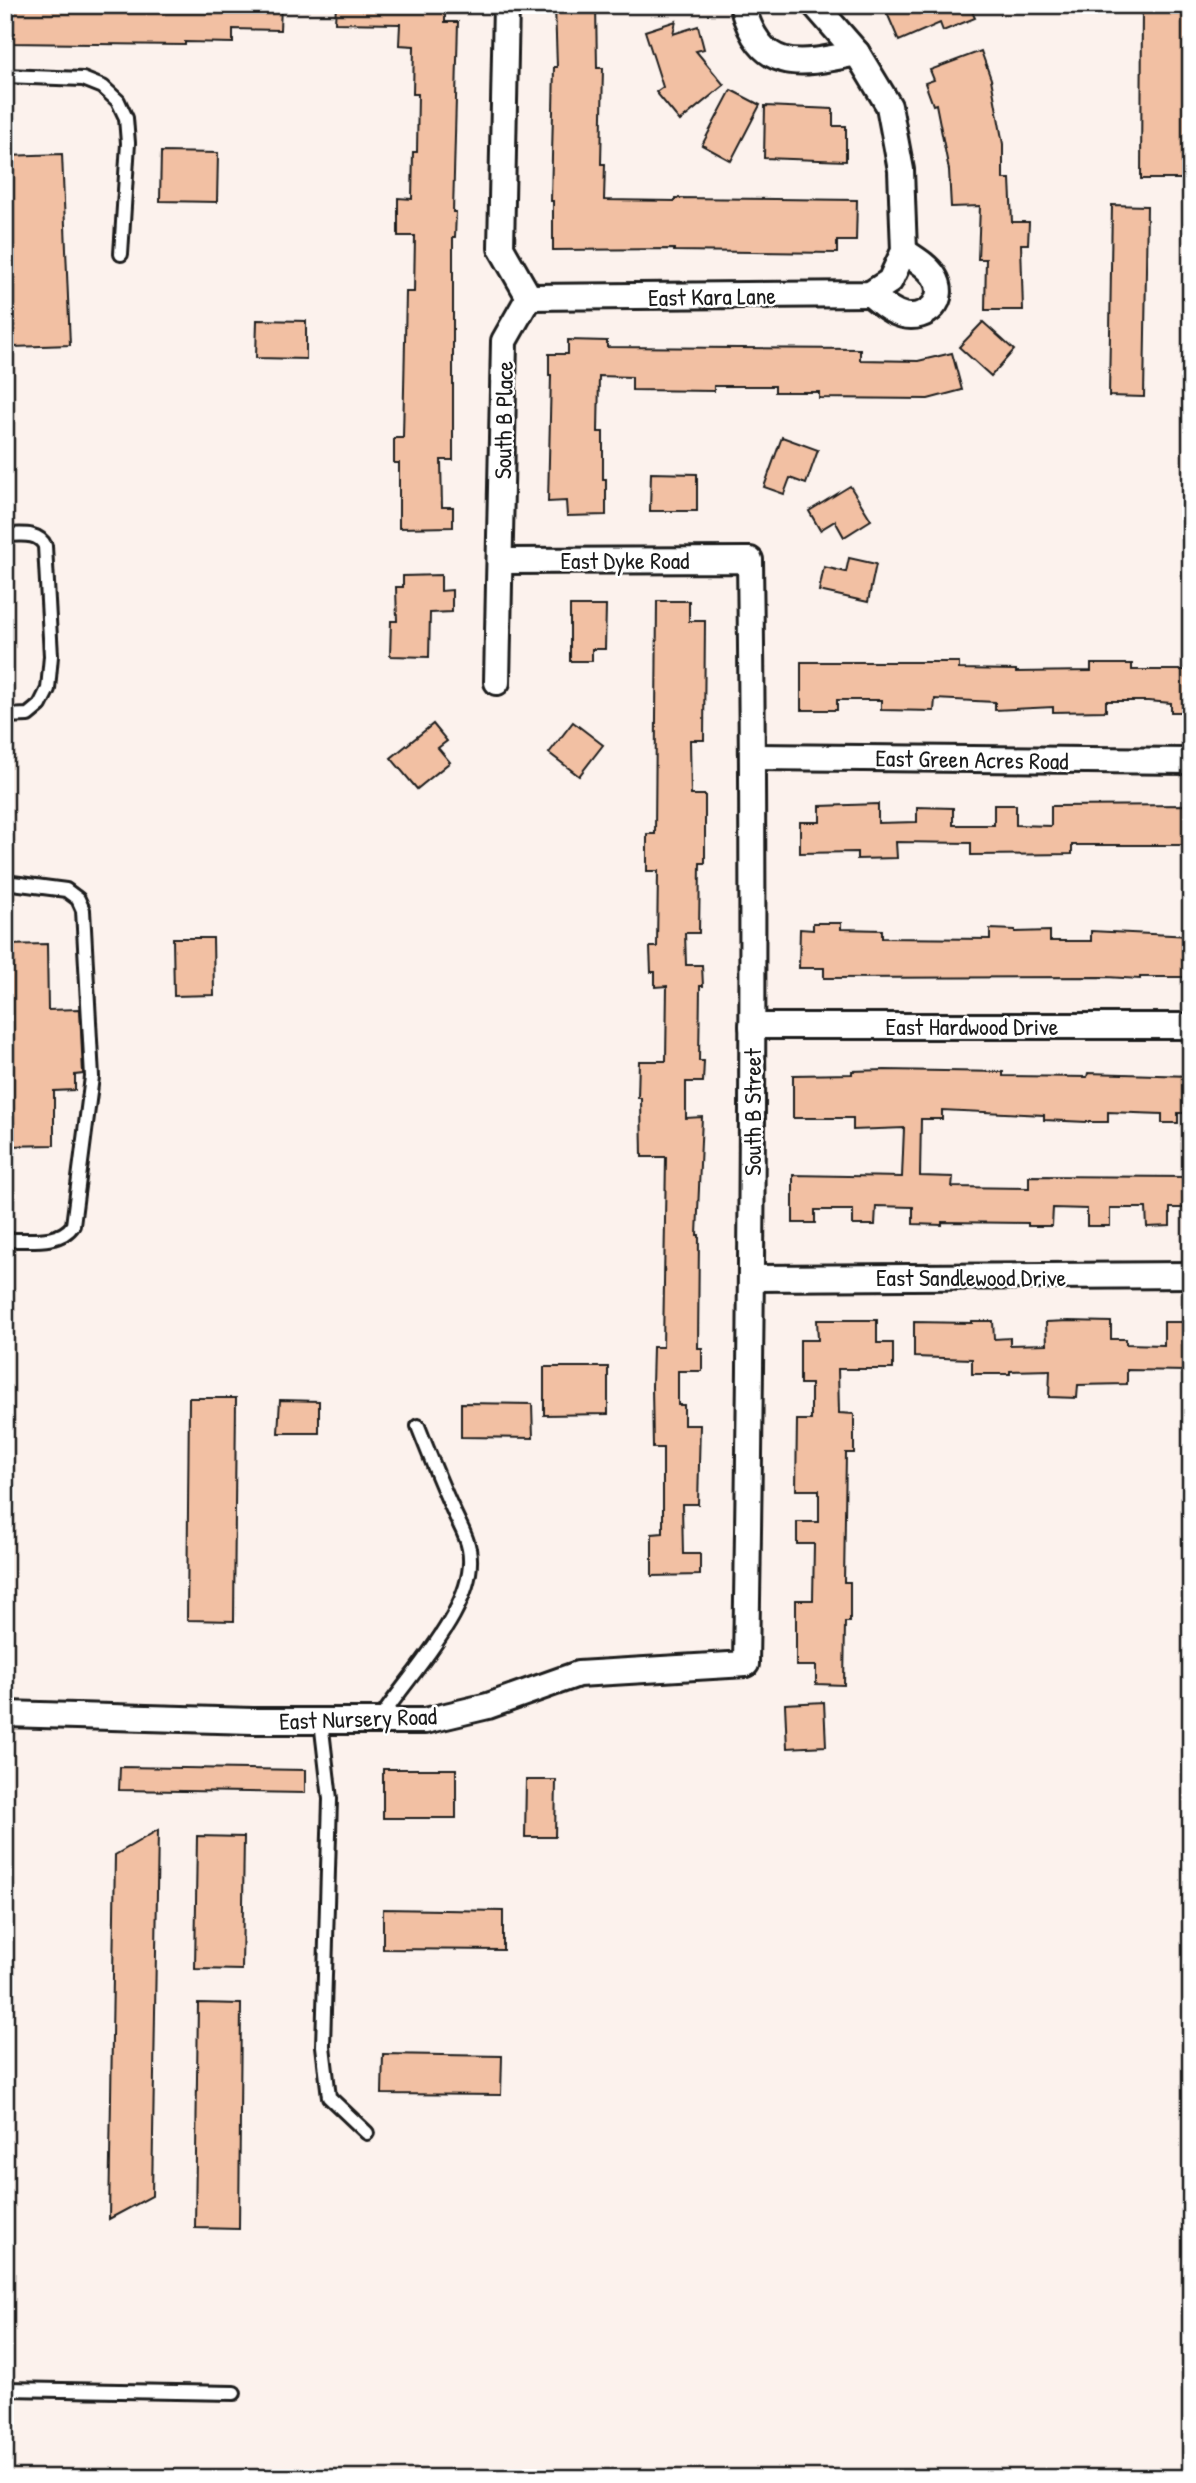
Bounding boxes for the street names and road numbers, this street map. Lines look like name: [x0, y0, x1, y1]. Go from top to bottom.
street label: East Kara Lane: [648, 279, 777, 313]
street label: South B Place: [486, 360, 520, 479]
street label: East Dyke Road: [561, 544, 689, 576]
street label: East Green Acres Road: [875, 741, 1069, 777]
street label: East Hardwood Drive: [886, 1010, 1059, 1042]
street label: South B Street: [736, 1047, 768, 1176]
street label: East Sandlewood Drive: [876, 1261, 1066, 1293]
street label: East Nursery Road: [279, 1699, 437, 1737]

